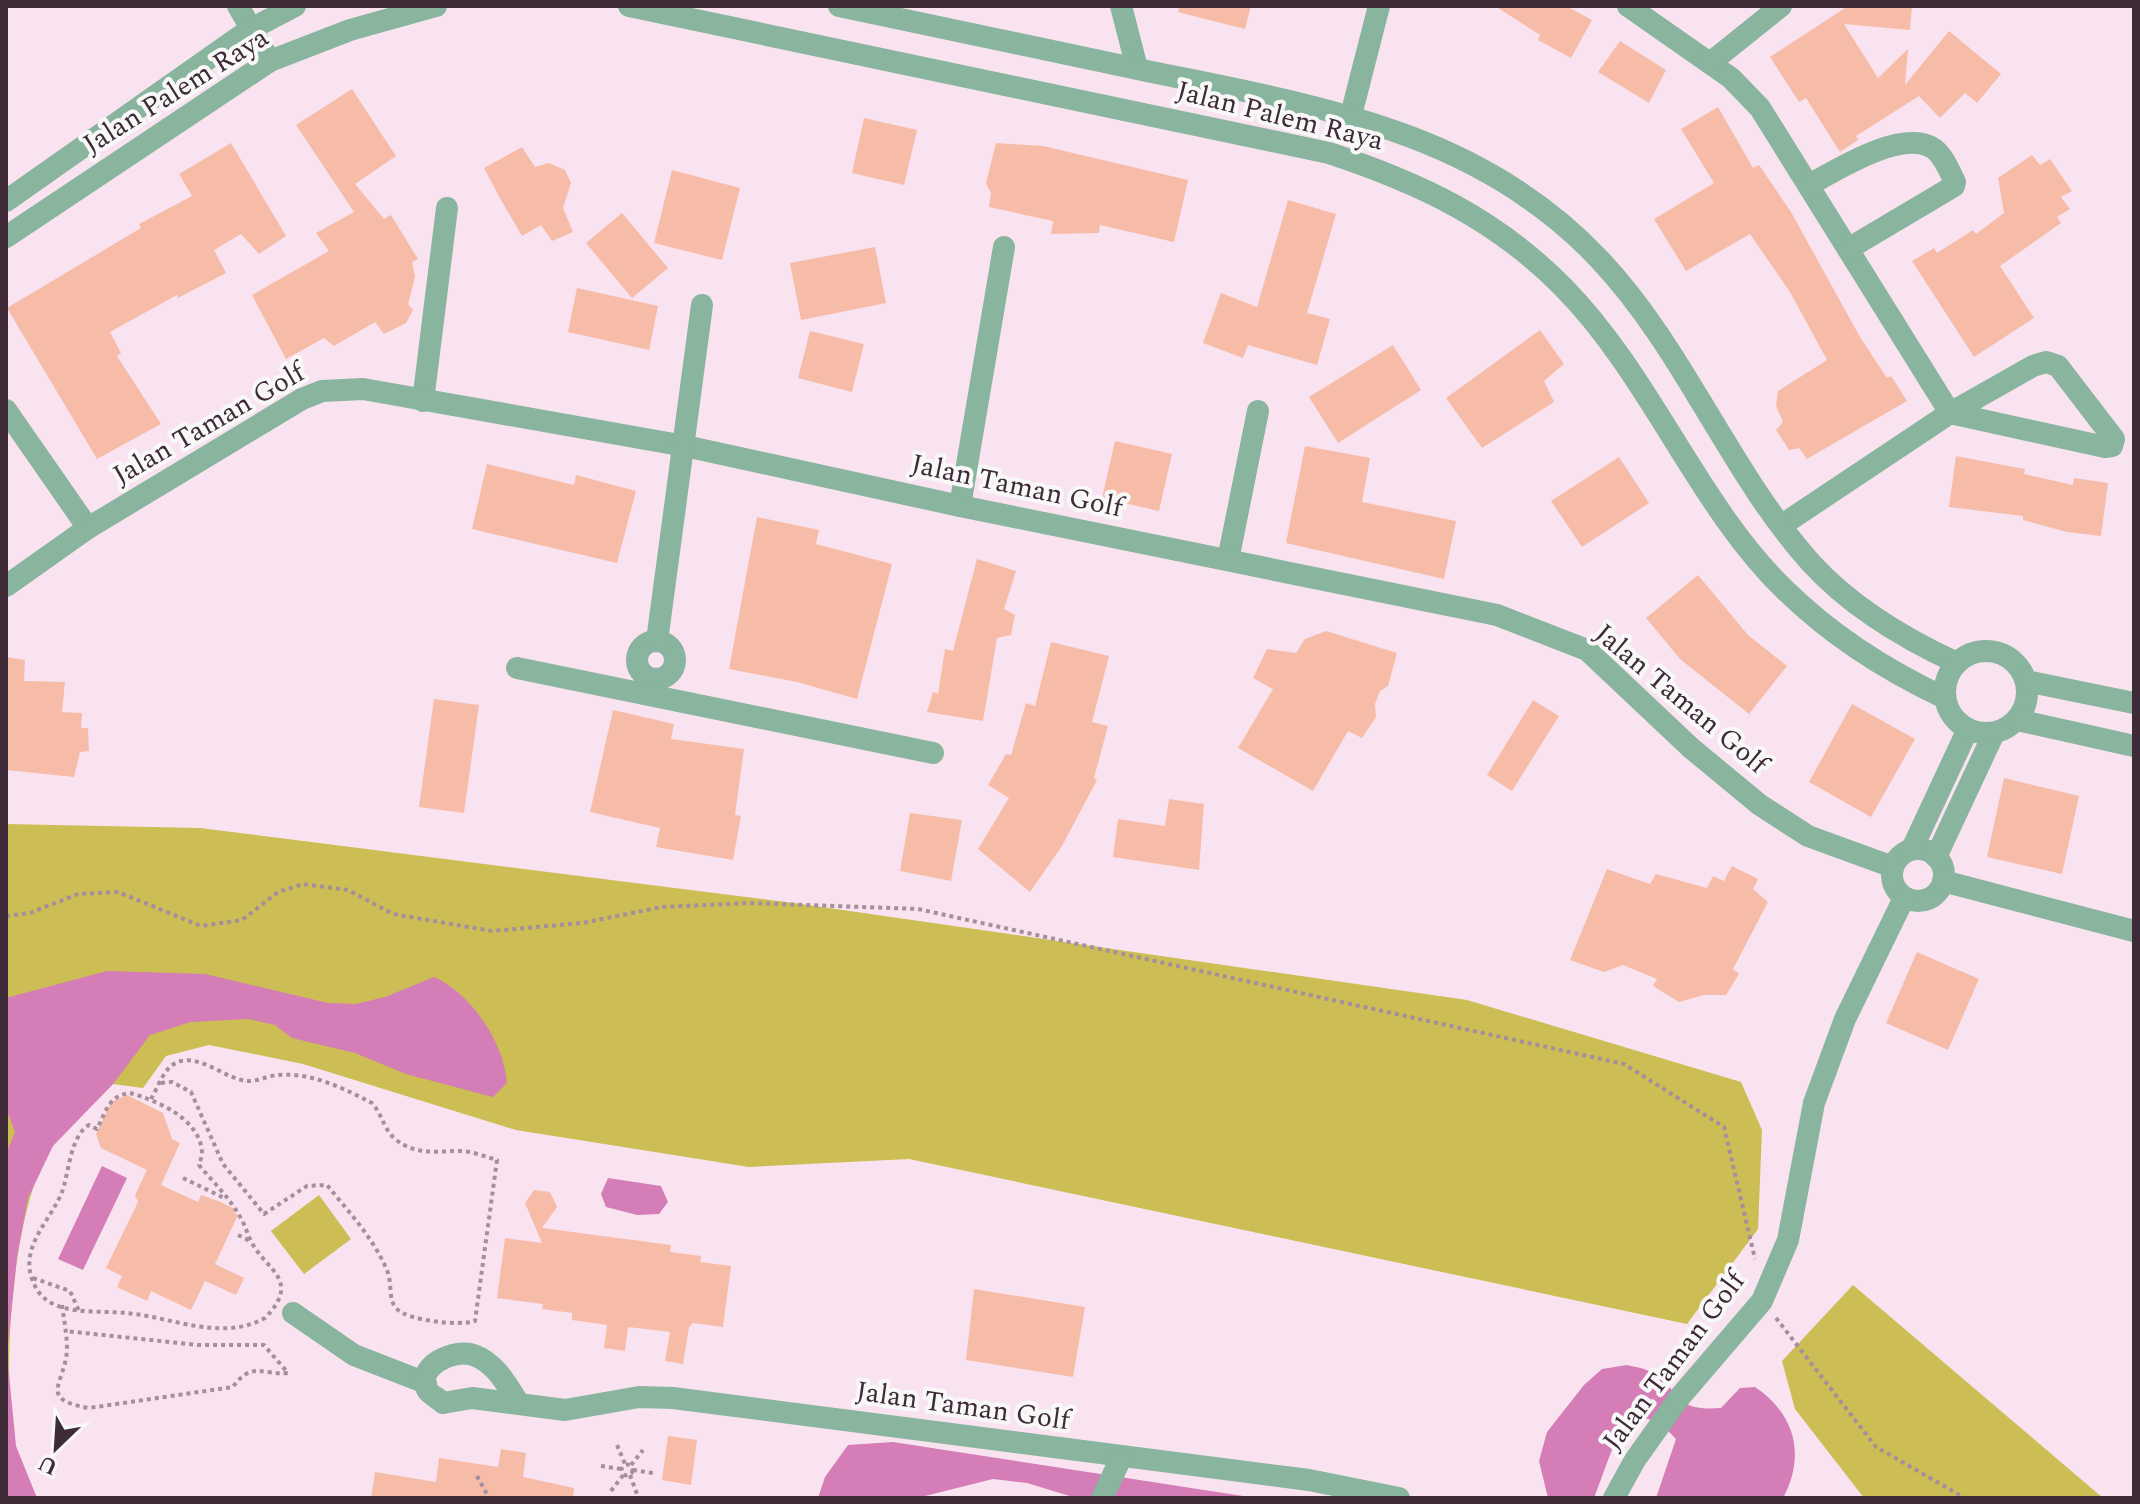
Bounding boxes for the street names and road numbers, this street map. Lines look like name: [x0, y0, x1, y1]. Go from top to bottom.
street label: Jalan Palem Raya: [75, 16, 278, 165]
street label: Jalan Palem Raya: [1172, 69, 1388, 163]
street label: Jalan Taman Golf: [105, 350, 315, 497]
street label: Jalan Taman Golf: [907, 443, 1129, 530]
street label: Jalan Taman Golf: [1585, 613, 1779, 786]
street label: Jalan Taman Golf: [1592, 1260, 1758, 1460]
street label: Jalan Taman Golf: [853, 1370, 1075, 1443]

